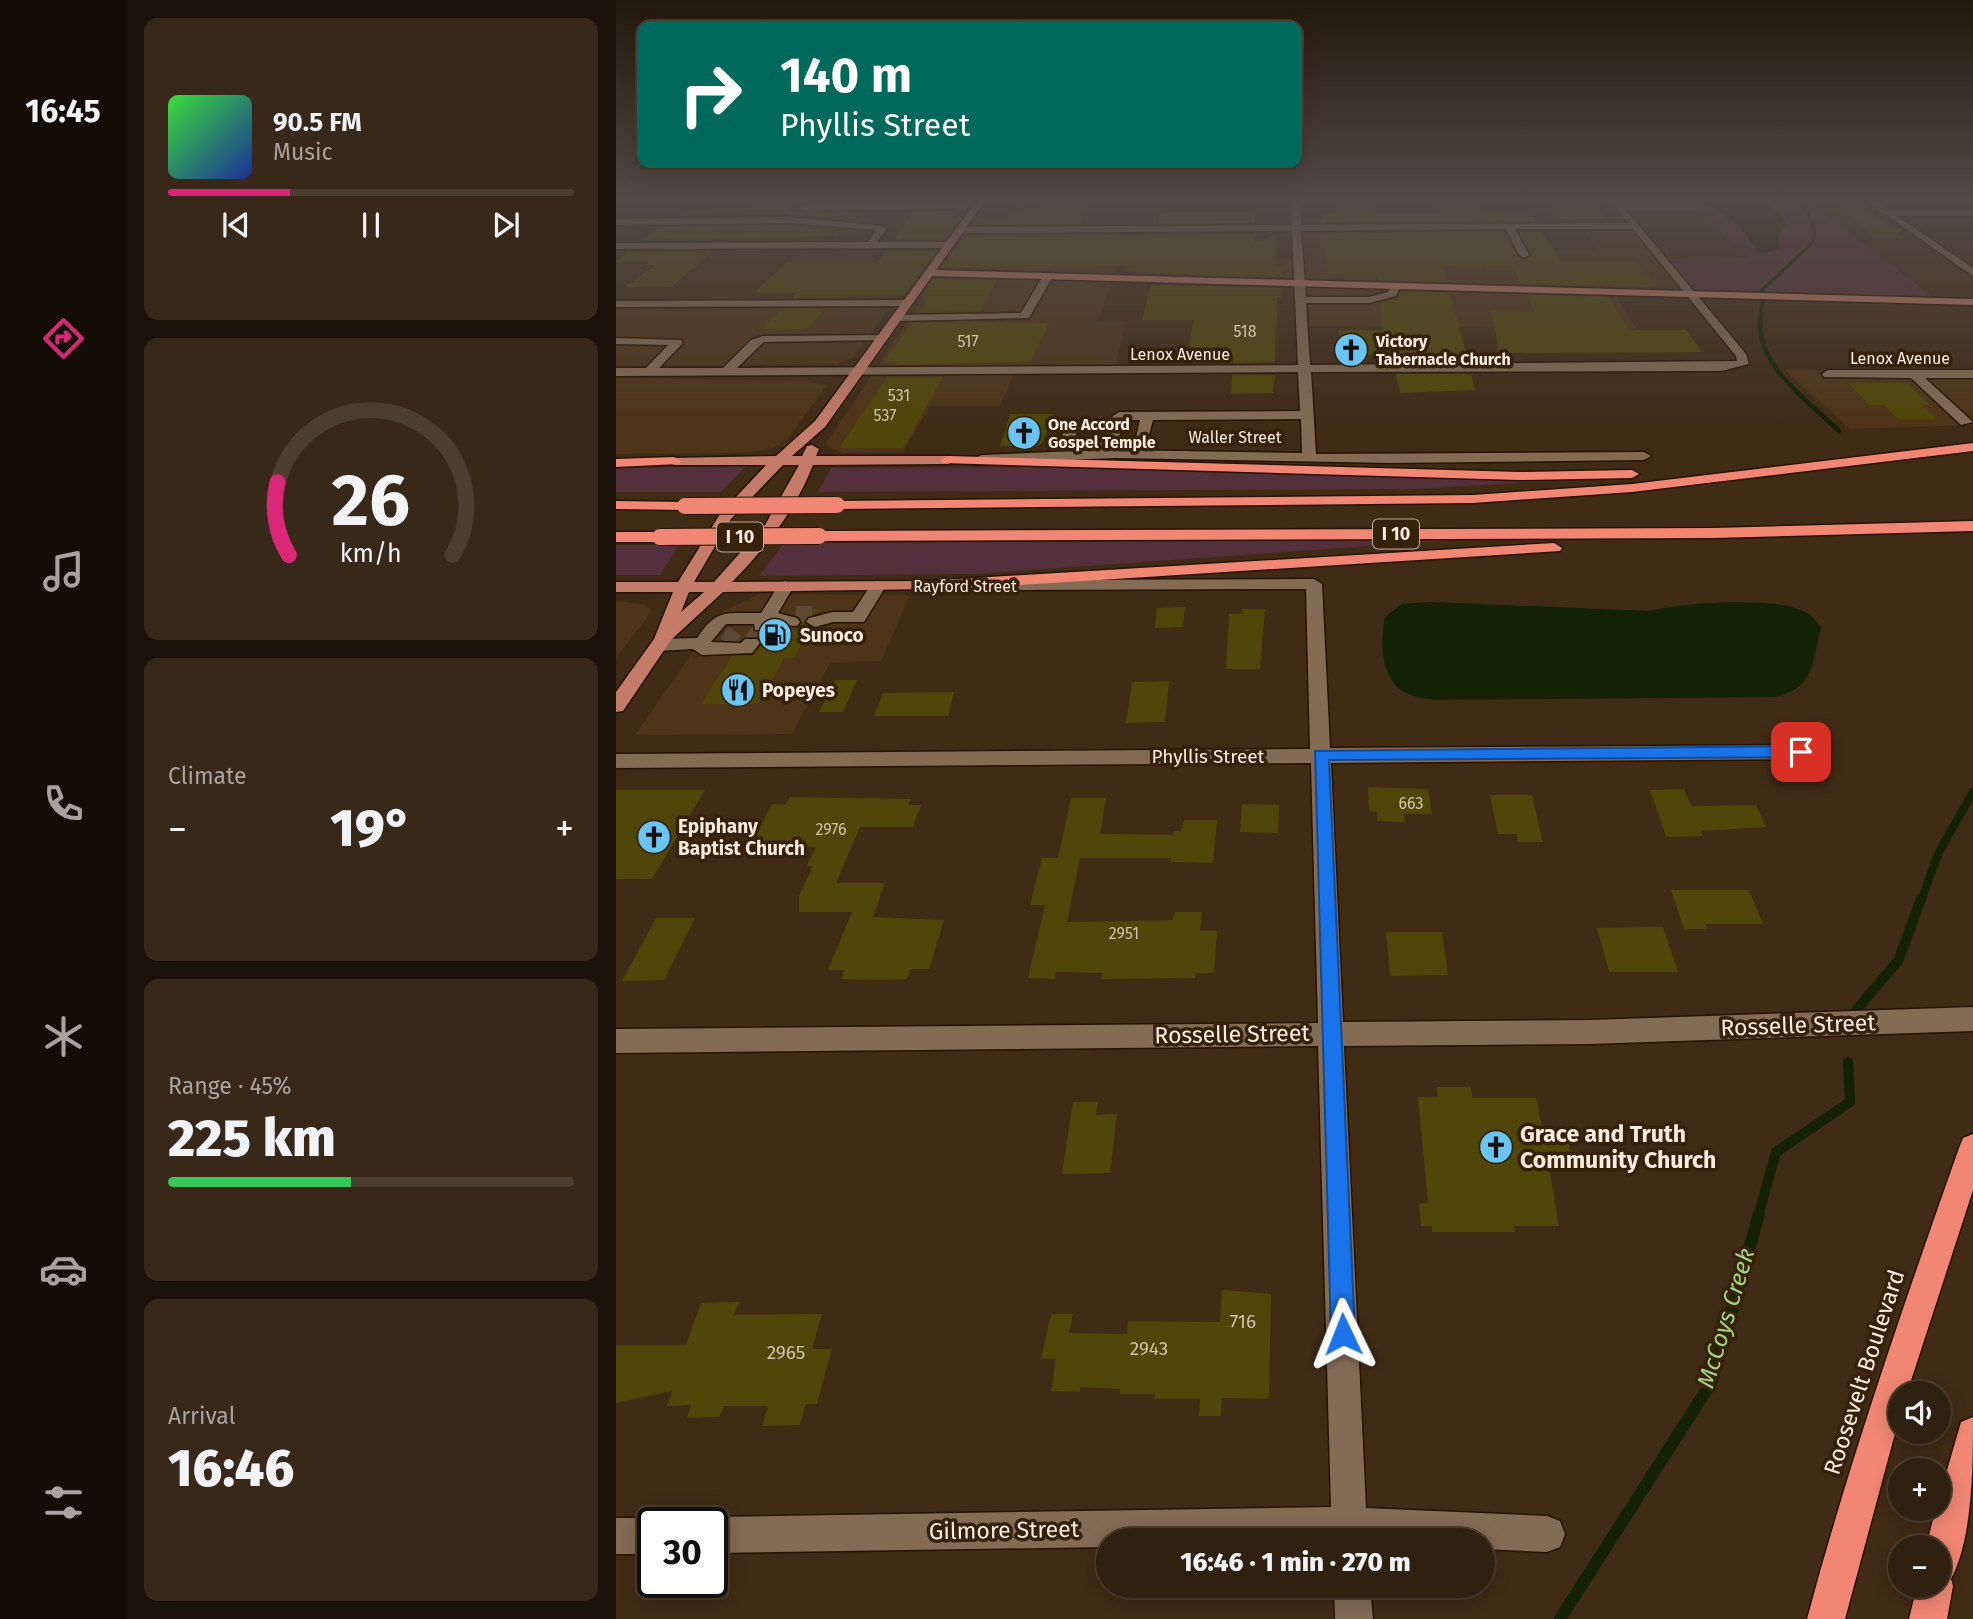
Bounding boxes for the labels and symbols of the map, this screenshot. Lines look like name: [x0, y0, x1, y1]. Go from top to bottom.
house number: 518: [1234, 322, 1257, 341]
church icon: Victory Tabernacle Church: [1332, 331, 1370, 369]
house number: 517: [957, 332, 979, 351]
place label: Victory Tabernacle Church: [1375, 332, 1511, 369]
street label: Lenox Avenue: [1130, 345, 1230, 364]
street label: Lenox Avenue: [1850, 349, 1950, 368]
house number: 531: [888, 386, 910, 405]
house number: 537: [874, 406, 896, 425]
church icon: One Accord Gospel Temple: [1005, 414, 1043, 452]
place label: One Accord Gospel Temple: [1048, 415, 1156, 452]
street label: Waller Street: [1188, 428, 1282, 447]
road number: I 10: [1373, 520, 1419, 548]
road number: I 10: [717, 522, 763, 552]
street label: Rayford Street: [913, 577, 1017, 596]
fuel station icon: Sunoco: [756, 616, 794, 654]
place label: Sunoco: [800, 624, 864, 647]
restaurant icon: Popeyes: [719, 671, 757, 709]
place label: Popeyes: [762, 679, 835, 702]
pin: [1771, 722, 1831, 782]
street label: Phyllis Street: [1152, 745, 1265, 768]
house number: 663: [1399, 794, 1423, 813]
place label: Epiphany Baptist Church: [678, 815, 805, 860]
church icon: Epiphany Baptist Church: [635, 818, 673, 856]
house number: 2976: [815, 820, 847, 839]
house number: 2951: [1109, 924, 1139, 943]
street label: Rosselle Street: [1720, 1008, 1877, 1042]
street label: Rosselle Street: [1154, 1019, 1311, 1049]
place label: Grace and Truth Community Church: [1520, 1120, 1716, 1174]
church icon: Grace and Truth Community Church: [1477, 1128, 1515, 1166]
water label: McCoys Creek: [1691, 1245, 1761, 1391]
street label: Roosevelt Boulevard: [1818, 1266, 1910, 1478]
position arrow: [1306, 1297, 1380, 1371]
house number: 716: [1230, 1310, 1256, 1333]
house number: 2943: [1130, 1337, 1168, 1360]
house number: 2965: [767, 1341, 805, 1364]
speed limit sign: 30: [637, 1507, 728, 1598]
street label: Gilmore Street: [929, 1515, 1080, 1545]

